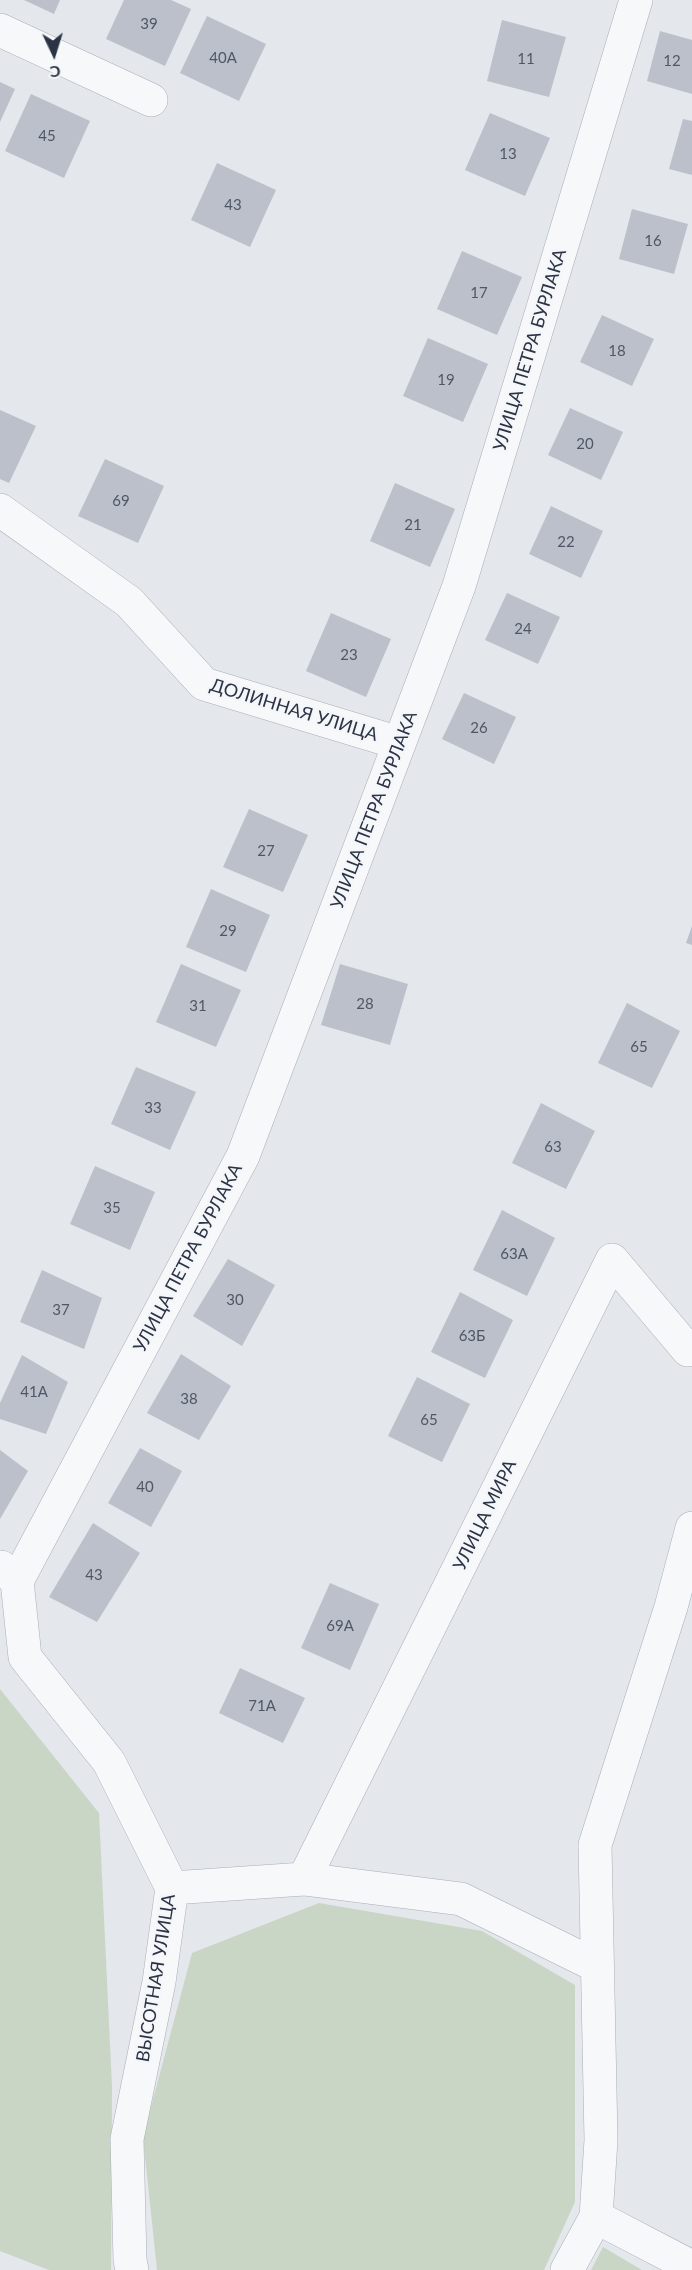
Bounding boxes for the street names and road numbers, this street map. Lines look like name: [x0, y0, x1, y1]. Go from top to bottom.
street label: УЛИЦА ПЕТРА БУРЛАКА: [489, 246, 571, 454]
street label: ДОЛИННАЯ УЛИЦА: [208, 674, 380, 746]
street label: УЛИЦА ПЕТРА БУРЛАКА: [326, 708, 422, 912]
street label: УЛИЦА ПЕТРА БУРЛАКА: [129, 1160, 247, 1356]
street label: УЛИЦА МИРА: [449, 1456, 521, 1574]
street label: ВЫСОТНАЯ УЛИЦА: [132, 1892, 180, 2064]

